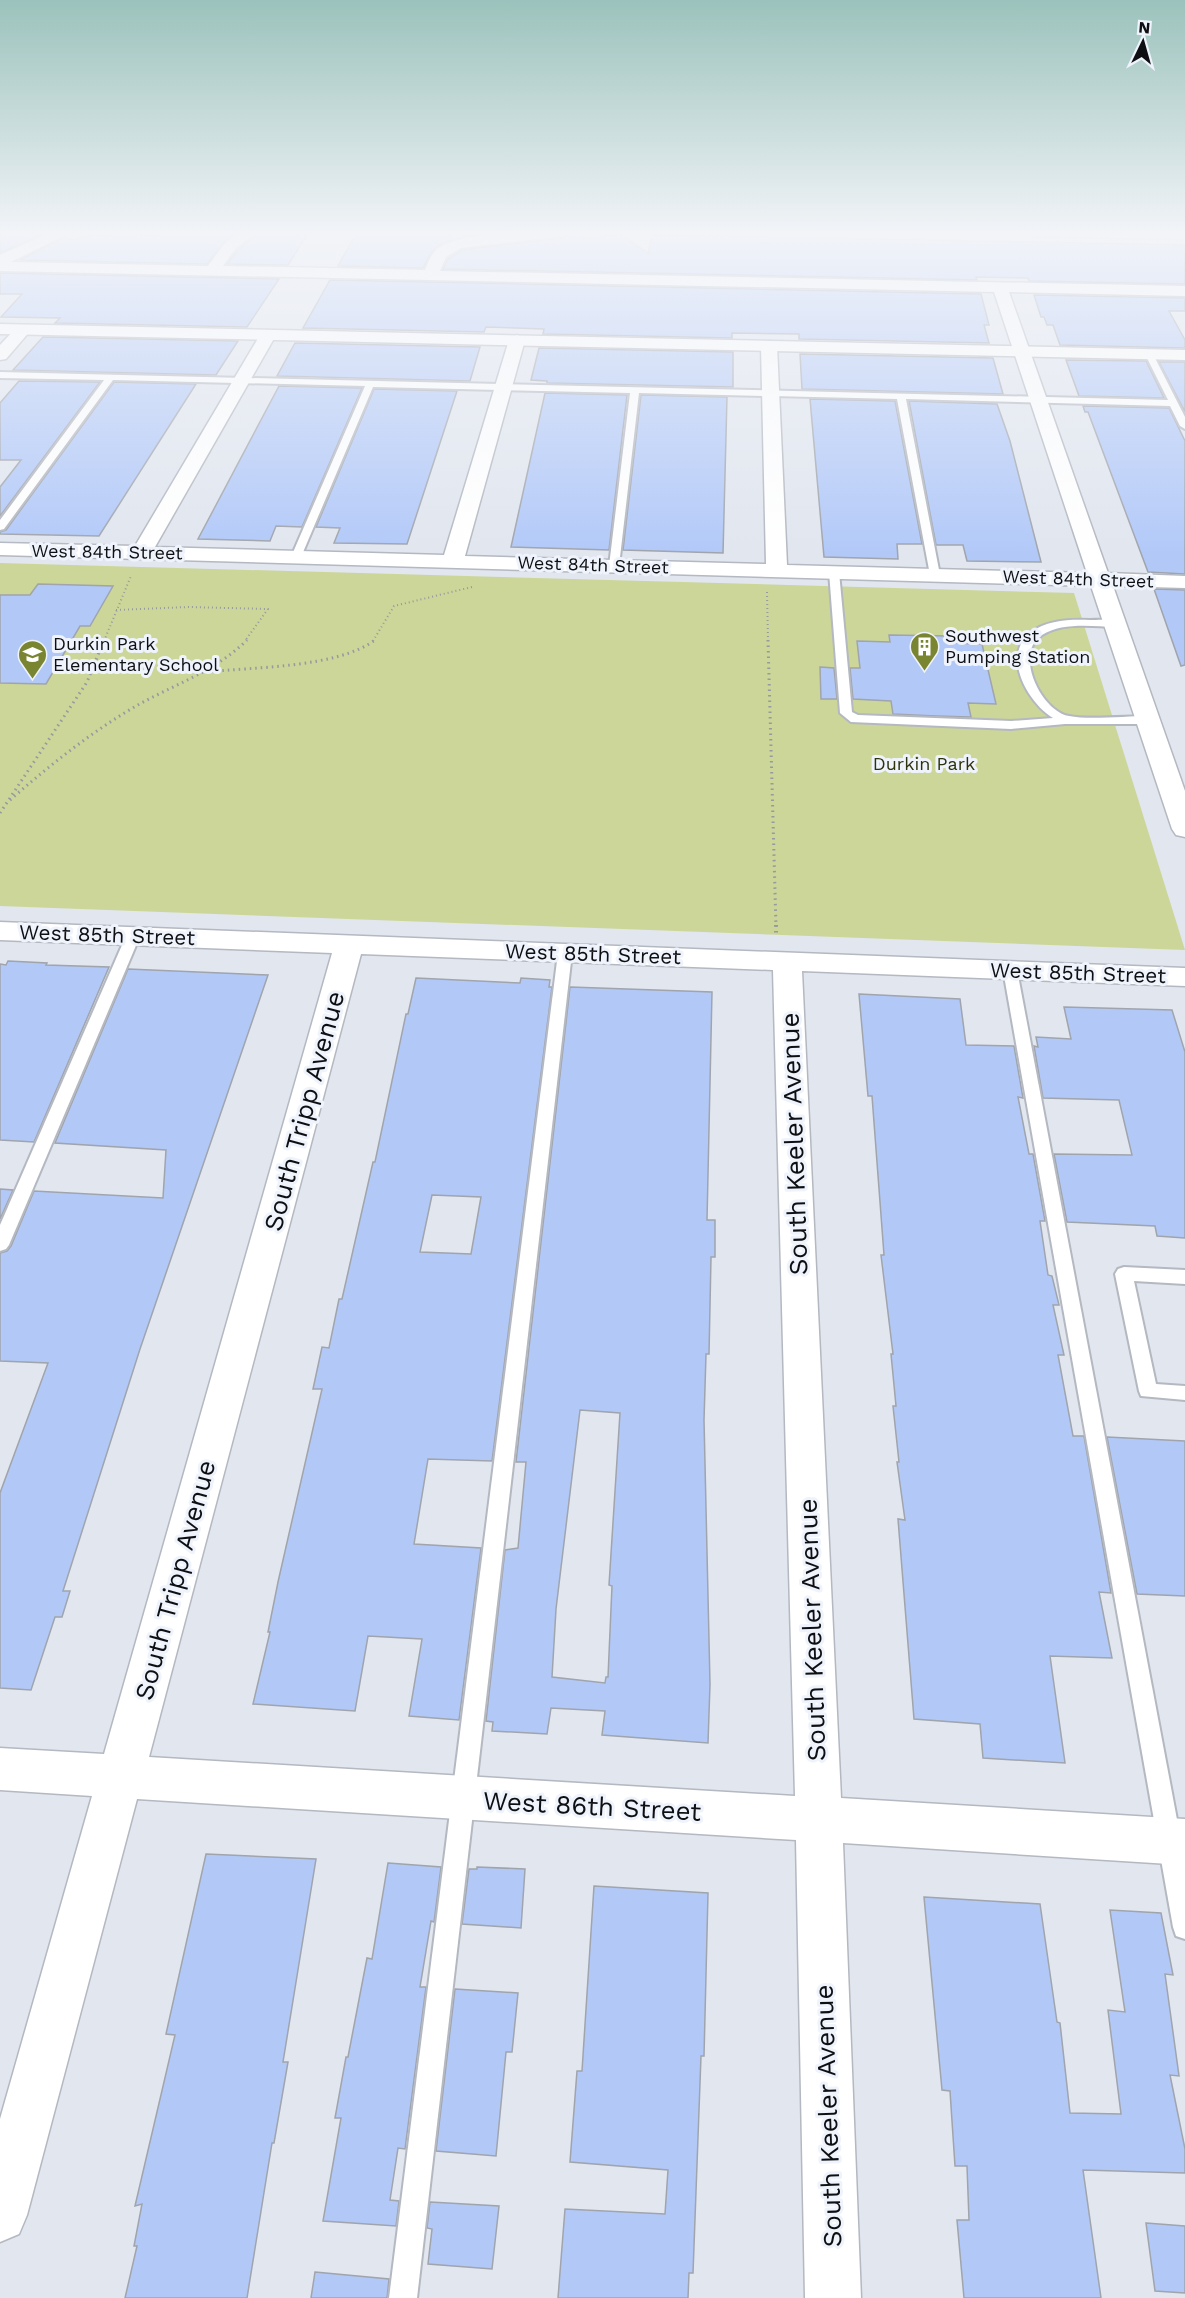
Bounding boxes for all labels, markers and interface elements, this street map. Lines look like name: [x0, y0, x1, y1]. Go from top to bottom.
north arrow: [1113, 12, 1173, 72]
text: N: [1138, 18, 1151, 38]
street label: West 84th Street: [31, 540, 183, 563]
street label: West 84th Street: [517, 551, 669, 578]
street label: West 84th Street: [1002, 565, 1154, 592]
place label: Southwest Pumping Station: [945, 625, 1090, 667]
building icon: Southwest Pumping Station: [908, 630, 940, 672]
place label: Durkin Park Elementary School: [53, 633, 219, 675]
school or university icon: Durkin Park Elementary School: [16, 638, 48, 680]
park label: Durkin Park: [873, 753, 975, 774]
street label: West 85th Street: [19, 919, 196, 950]
street label: West 85th Street: [505, 938, 682, 969]
street label: West 85th Street: [990, 957, 1167, 988]
street label: South Tripp Avenue: [258, 988, 350, 1234]
street label: South Keeler Avenue: [774, 1012, 814, 1276]
street label: South Tripp Avenue: [129, 1457, 221, 1703]
street label: South Keeler Avenue: [792, 1498, 832, 1762]
street label: West 86th Street: [482, 1785, 702, 1827]
street label: South Keeler Avenue: [808, 1984, 848, 2248]

